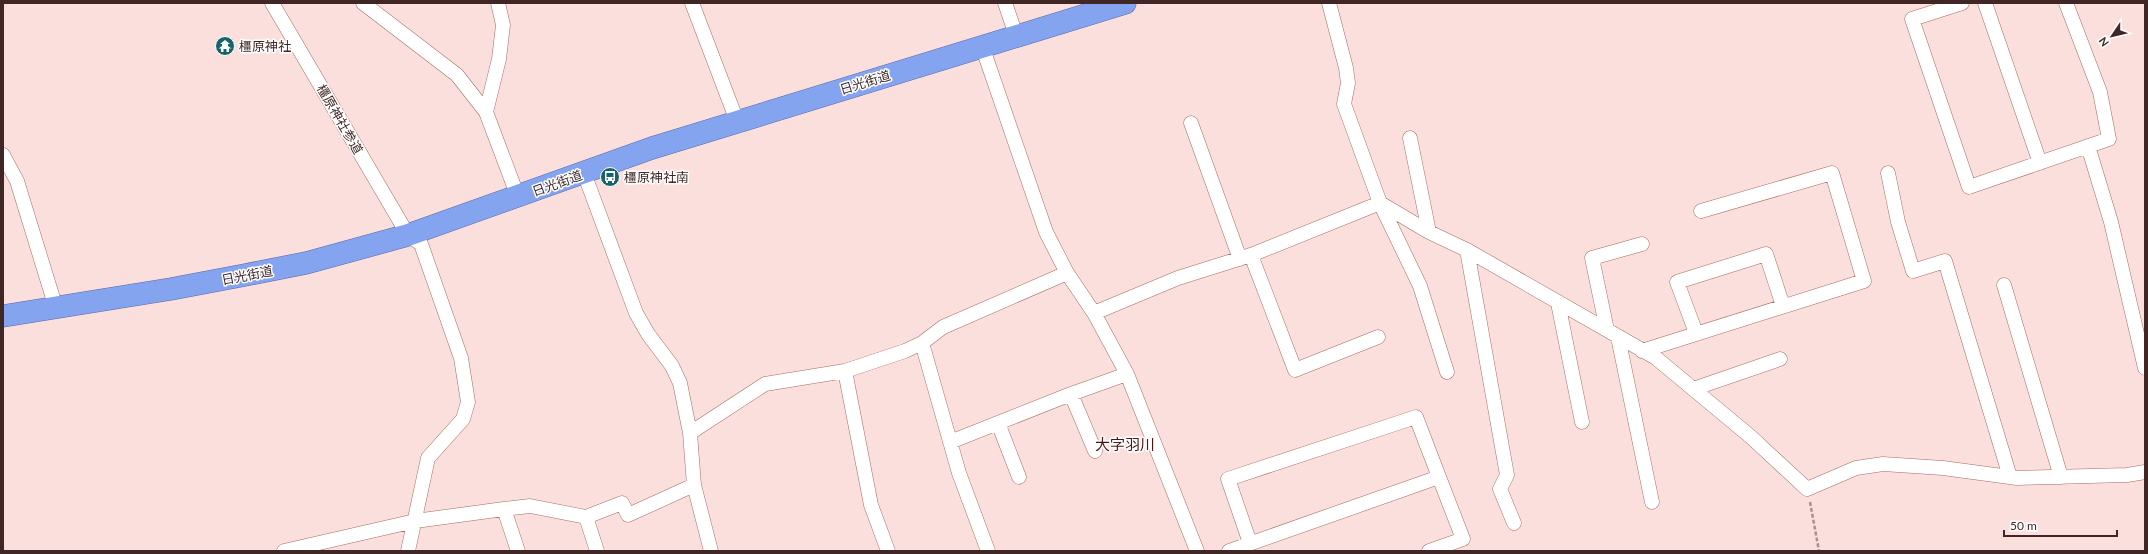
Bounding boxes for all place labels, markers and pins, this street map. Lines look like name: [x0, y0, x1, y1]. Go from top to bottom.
temple icon: 橿原神社: [214, 35, 236, 57]
place label: 橿原神社: [239, 38, 291, 54]
bus stop icon: 橿原神社南: [599, 166, 621, 188]
place label: 橿原神社南: [624, 169, 689, 185]

